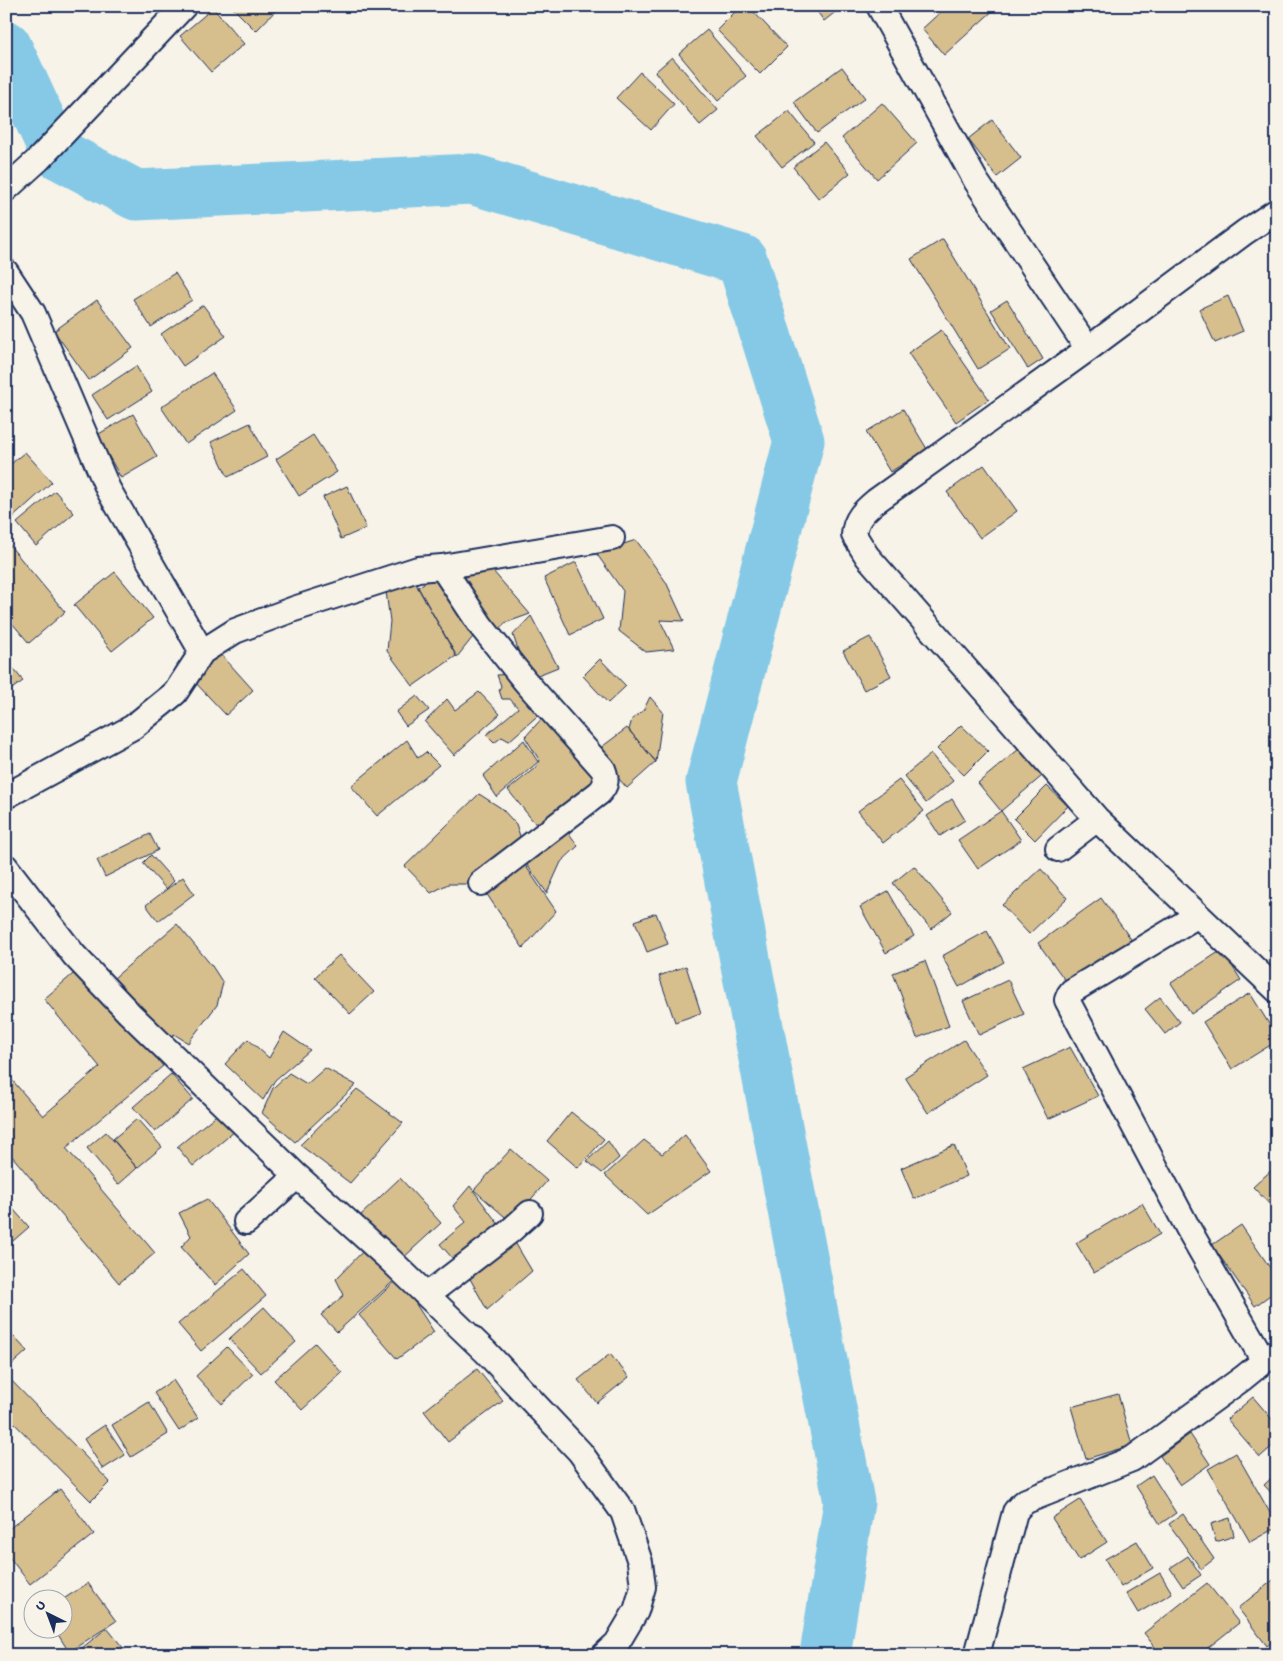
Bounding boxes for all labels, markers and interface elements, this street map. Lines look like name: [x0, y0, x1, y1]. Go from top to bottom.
north arrow: [22, 1588, 72, 1638]
text: U: [32, 1597, 50, 1615]

